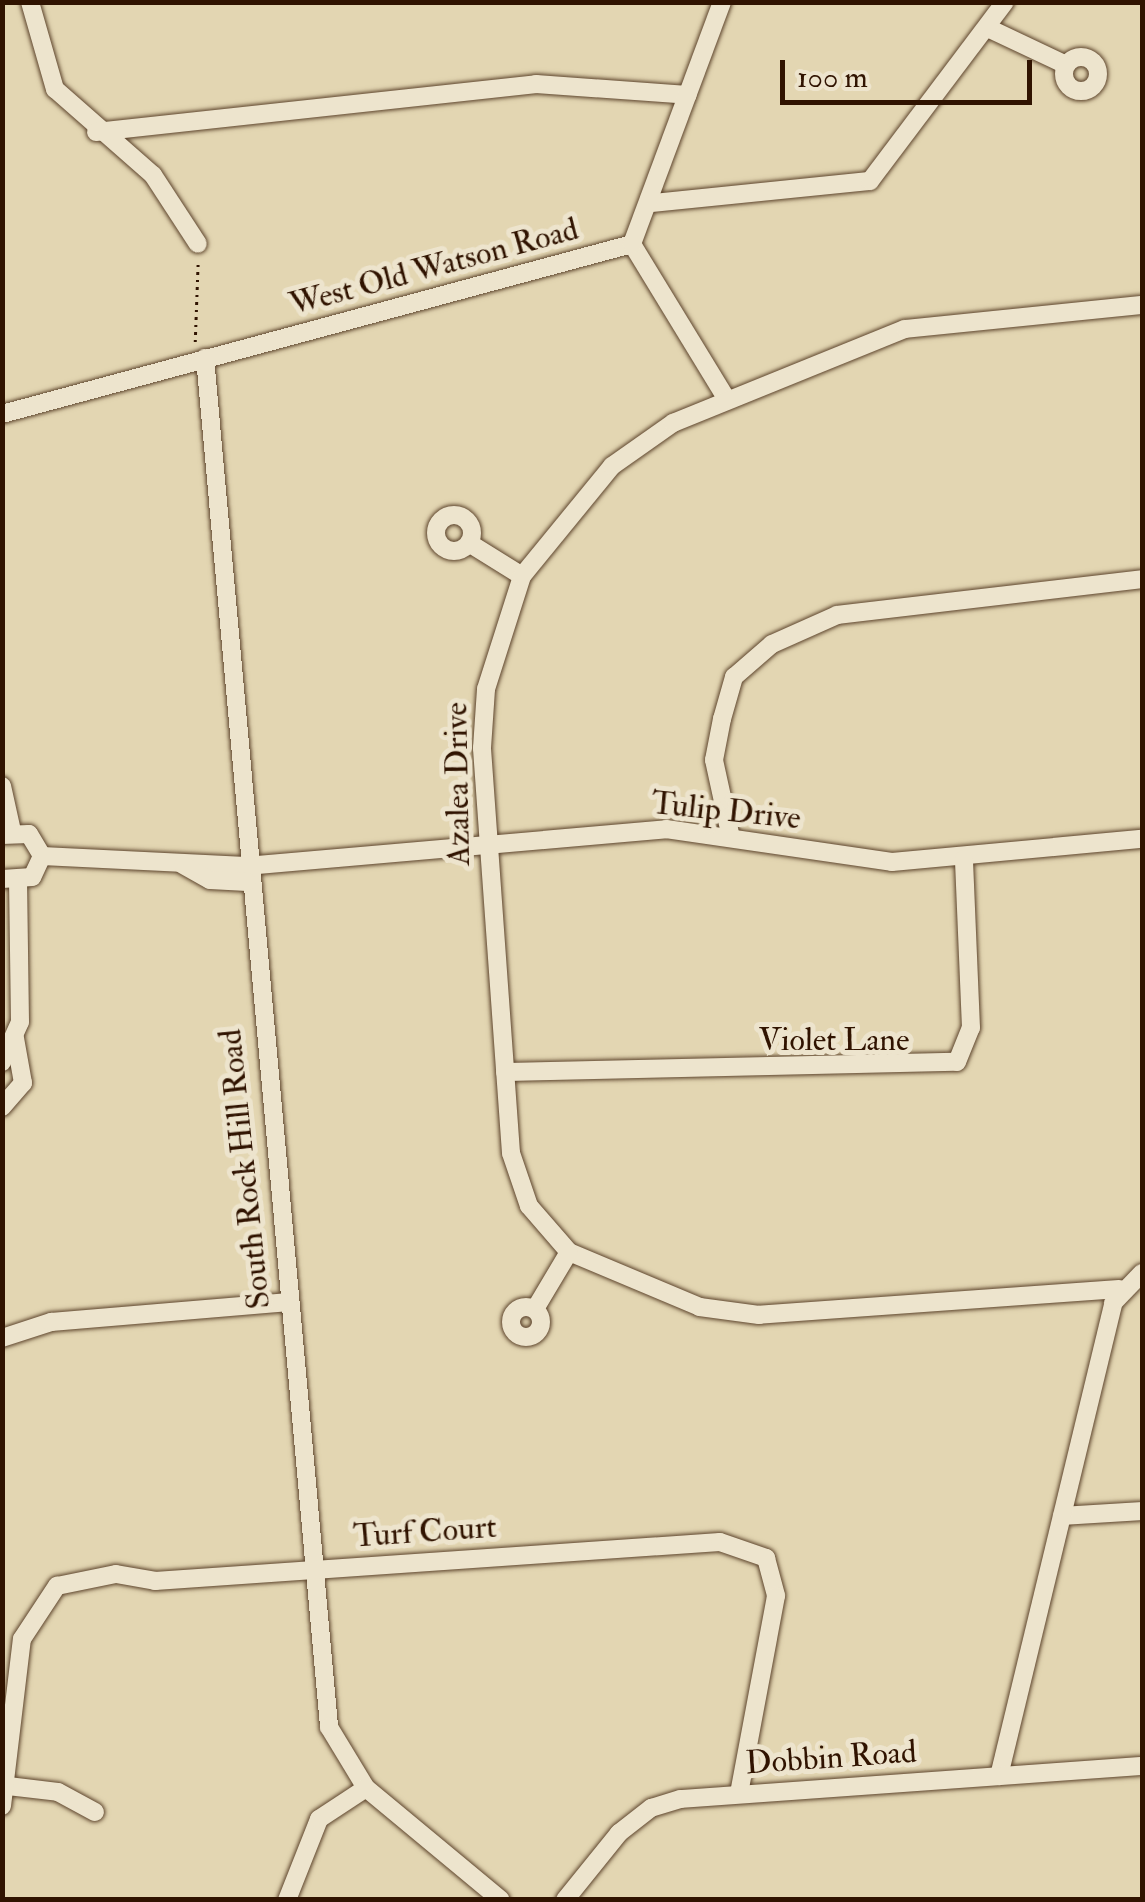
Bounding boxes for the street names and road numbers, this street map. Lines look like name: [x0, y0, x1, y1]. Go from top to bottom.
street label: West Old Watson Road: [285, 210, 583, 324]
street label: Azalea Drive: [437, 702, 479, 866]
street label: Tulip Drive: [650, 784, 802, 838]
street label: Violet Lane: [759, 1021, 909, 1059]
street label: South Rock Hill Road: [211, 1027, 279, 1311]
street label: Turf Court: [352, 1508, 498, 1556]
street label: Dobbin Road: [744, 1733, 918, 1783]

